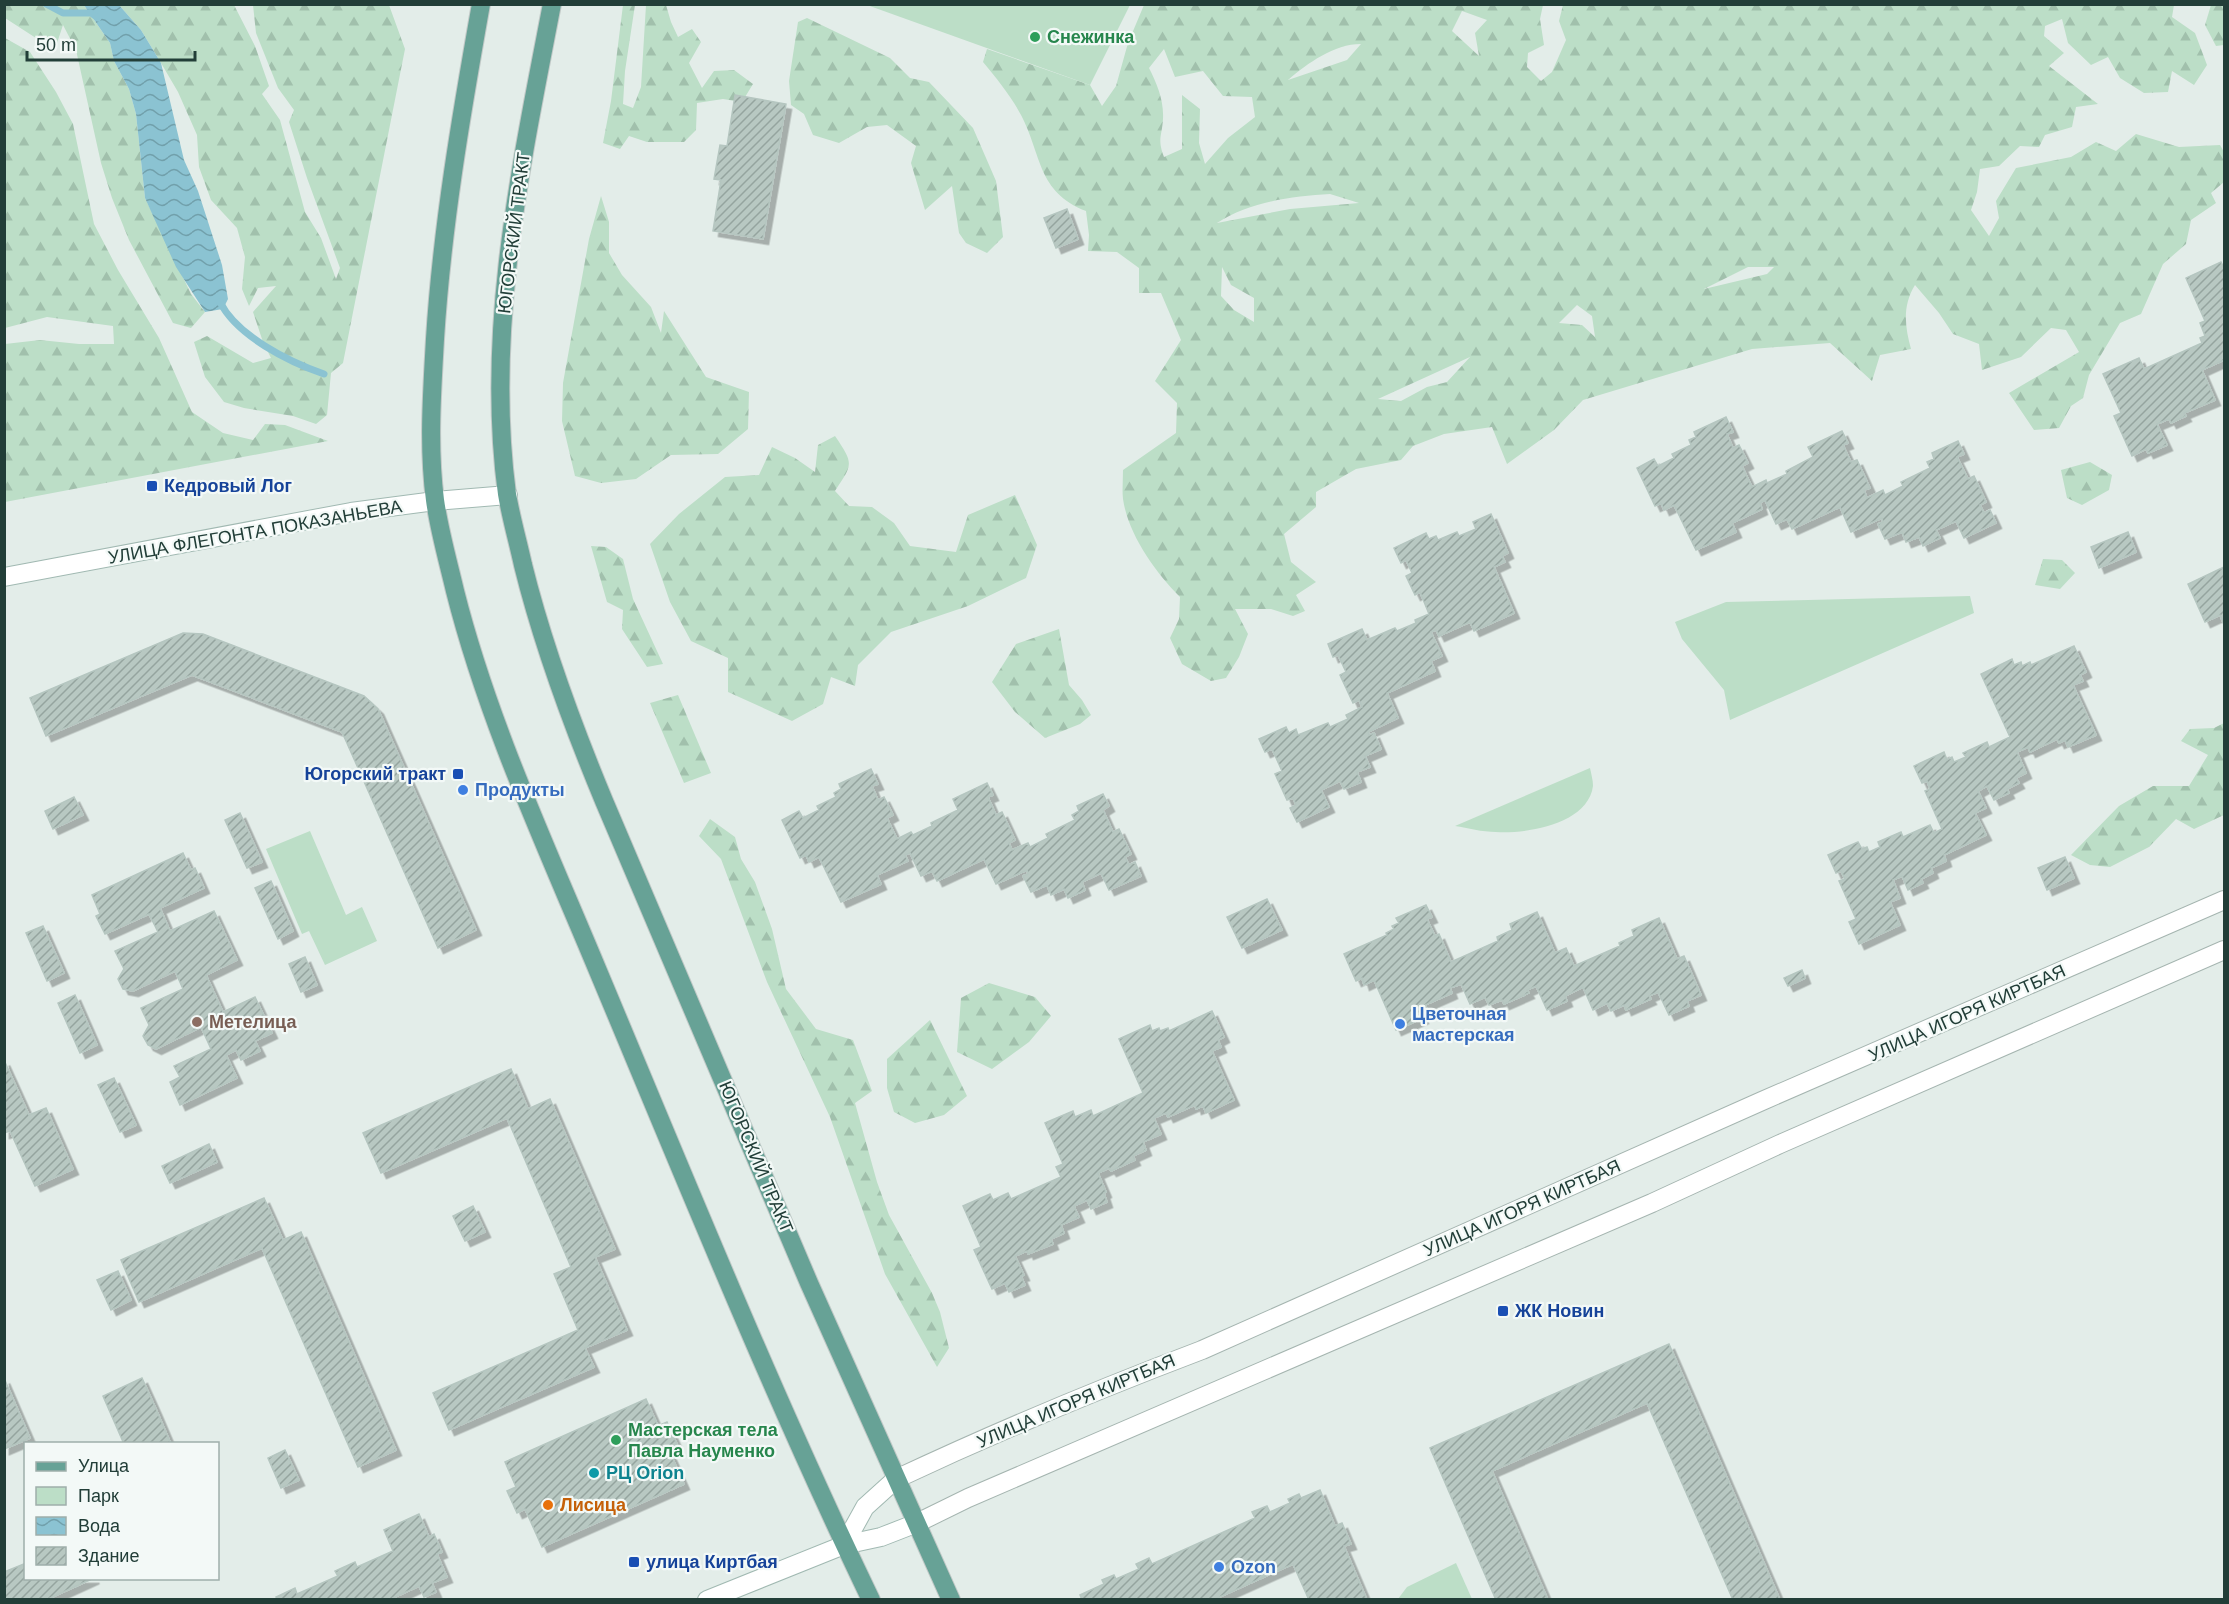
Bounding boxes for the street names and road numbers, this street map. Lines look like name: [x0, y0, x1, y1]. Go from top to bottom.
street label: ЮГОРСКИЙ ТРАКТ: [493, 151, 534, 315]
street label: УЛИЦА ФЛЕГОНТА ПОКАЗАНЬЕВА: [106, 496, 404, 568]
street label: УЛИЦА ИГОРЯ КИРТБАЯ: [1866, 960, 2068, 1066]
street label: ЮГОРСКИЙ ТРАКТ: [715, 1078, 798, 1236]
street label: УЛИЦА ИГОРЯ КИРТБАЯ: [1421, 1155, 1623, 1261]
street label: УЛИЦА ИГОРЯ КИРТБАЯ: [974, 1350, 1178, 1452]

